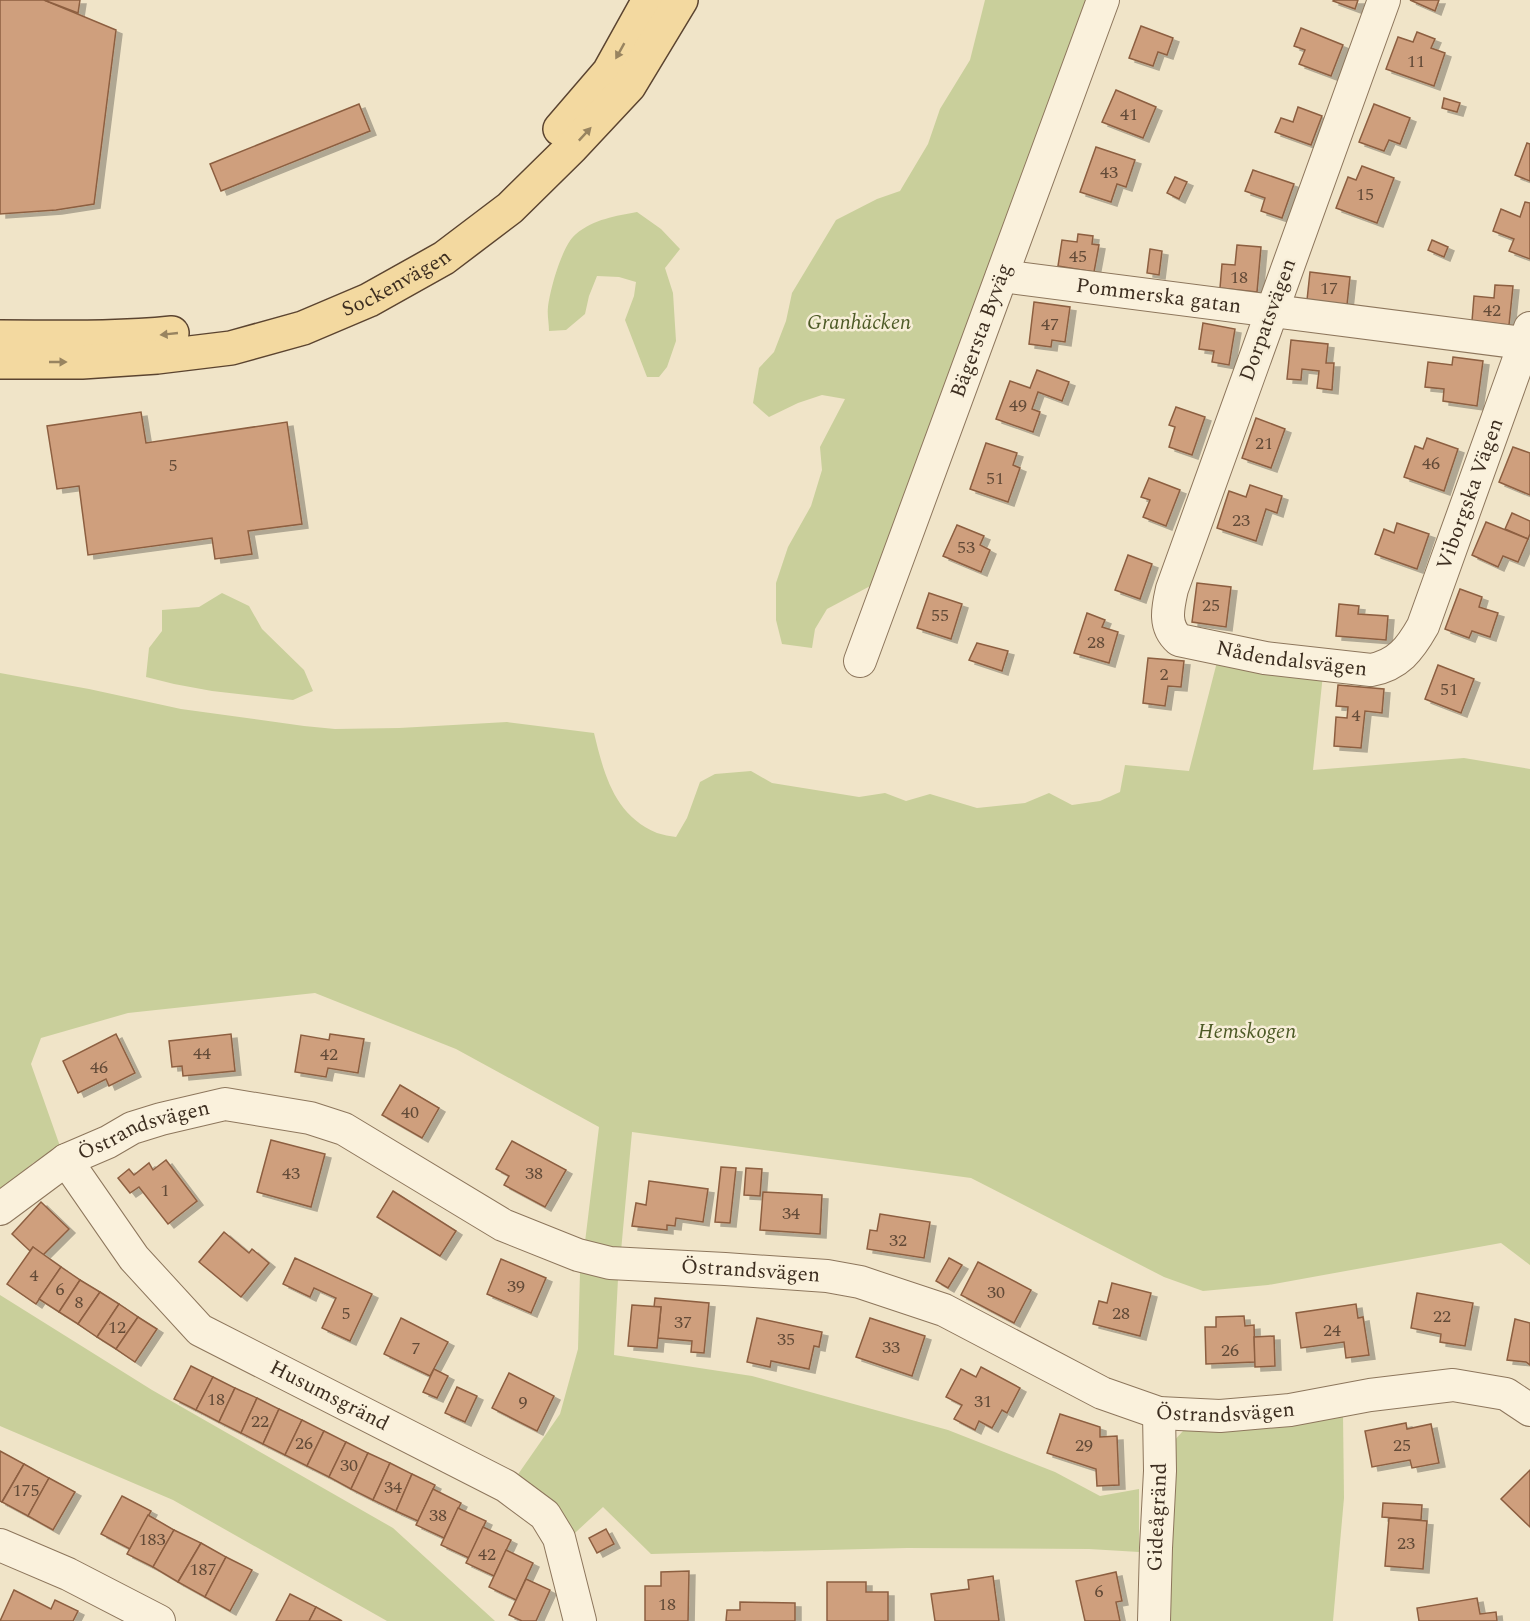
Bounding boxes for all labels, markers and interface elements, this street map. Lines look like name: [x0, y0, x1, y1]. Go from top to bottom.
one-way arrow: [615, 43, 626, 59]
house number: 11: [1407, 48, 1425, 75]
house number: 41: [1120, 101, 1138, 128]
one-way arrow: [578, 126, 592, 141]
house number: 43: [1100, 159, 1118, 186]
house number: 15: [1356, 181, 1374, 208]
street label: Sockenvägen: [337, 242, 459, 326]
house number: 45: [1069, 243, 1087, 270]
street label: Dorpatsvägen: [1231, 254, 1305, 386]
street label: Bägersta Byväg: [942, 259, 1021, 402]
house number: 18: [1230, 264, 1248, 291]
street label: Pommerska gatan: [1074, 270, 1243, 323]
house number: 17: [1320, 275, 1338, 302]
house number: 42: [1483, 297, 1501, 324]
park label: Granhäcken: [807, 307, 911, 339]
house number: 47: [1041, 311, 1059, 338]
one-way arrow: [160, 329, 179, 339]
one-way arrow: [49, 357, 68, 367]
house number: 49: [1009, 392, 1027, 419]
street label: Viborgska Vägen: [1428, 414, 1512, 575]
house number: 21: [1255, 430, 1273, 457]
house number: 46: [1422, 450, 1440, 477]
house number: 5: [169, 452, 178, 479]
house number: 51: [986, 465, 1004, 492]
house number: 23: [1232, 507, 1250, 534]
house number: 53: [957, 534, 975, 561]
house number: 25: [1202, 592, 1220, 619]
house number: 55: [931, 602, 949, 629]
house number: 28: [1087, 629, 1105, 656]
street label: Nådendalsvägen: [1213, 632, 1369, 685]
house number: 2: [1160, 661, 1169, 688]
house number: 51: [1440, 676, 1458, 703]
house number: 4: [1352, 702, 1361, 729]
park label: Hemskogen: [1198, 1016, 1296, 1048]
house number: 44: [193, 1040, 211, 1067]
house number: 42: [320, 1041, 338, 1068]
house number: 46: [90, 1054, 108, 1081]
street label: Östrandsvägen: [73, 1092, 213, 1169]
house number: 40: [401, 1099, 419, 1126]
house number: 43: [282, 1160, 300, 1187]
house number: 38: [525, 1160, 543, 1187]
house number: 1: [161, 1177, 170, 1204]
house number: 34: [782, 1200, 800, 1227]
house number: 32: [889, 1227, 907, 1254]
street label: Östrandsvägen: [680, 1251, 821, 1291]
house number: 4: [30, 1262, 39, 1289]
house number: 39: [507, 1273, 525, 1300]
house number: 6: [56, 1276, 65, 1303]
house number: 30: [987, 1279, 1005, 1306]
house number: 8: [75, 1289, 84, 1316]
house number: 5: [342, 1300, 351, 1327]
house number: 28: [1112, 1300, 1130, 1327]
house number: 22: [1433, 1303, 1451, 1330]
house number: 37: [674, 1309, 692, 1336]
house number: 12: [108, 1314, 126, 1341]
house number: 24: [1323, 1317, 1341, 1344]
house number: 35: [777, 1326, 795, 1353]
house number: 33: [882, 1334, 900, 1361]
house number: 7: [412, 1335, 421, 1362]
house number: 26: [1221, 1337, 1239, 1364]
street label: Husumsgränd: [264, 1352, 395, 1440]
house number: 18: [207, 1386, 225, 1413]
house number: 31: [974, 1388, 992, 1415]
house number: 9: [519, 1389, 528, 1416]
street label: Östrandsvägen: [1155, 1394, 1296, 1432]
house number: 22: [251, 1408, 269, 1435]
house number: 26: [295, 1430, 313, 1457]
house number: 29: [1075, 1432, 1093, 1459]
house number: 25: [1393, 1432, 1411, 1459]
house number: 30: [340, 1452, 358, 1479]
street label: Gideågränd: [1139, 1462, 1176, 1572]
house number: 34: [384, 1474, 402, 1501]
house number: 175: [13, 1477, 40, 1504]
house number: 38: [429, 1502, 447, 1529]
house number: 183: [139, 1526, 166, 1553]
house number: 23: [1397, 1530, 1415, 1557]
house number: 42: [478, 1541, 496, 1568]
house number: 187: [190, 1556, 217, 1583]
house number: 6: [1095, 1578, 1104, 1605]
house number: 18: [658, 1591, 676, 1618]

